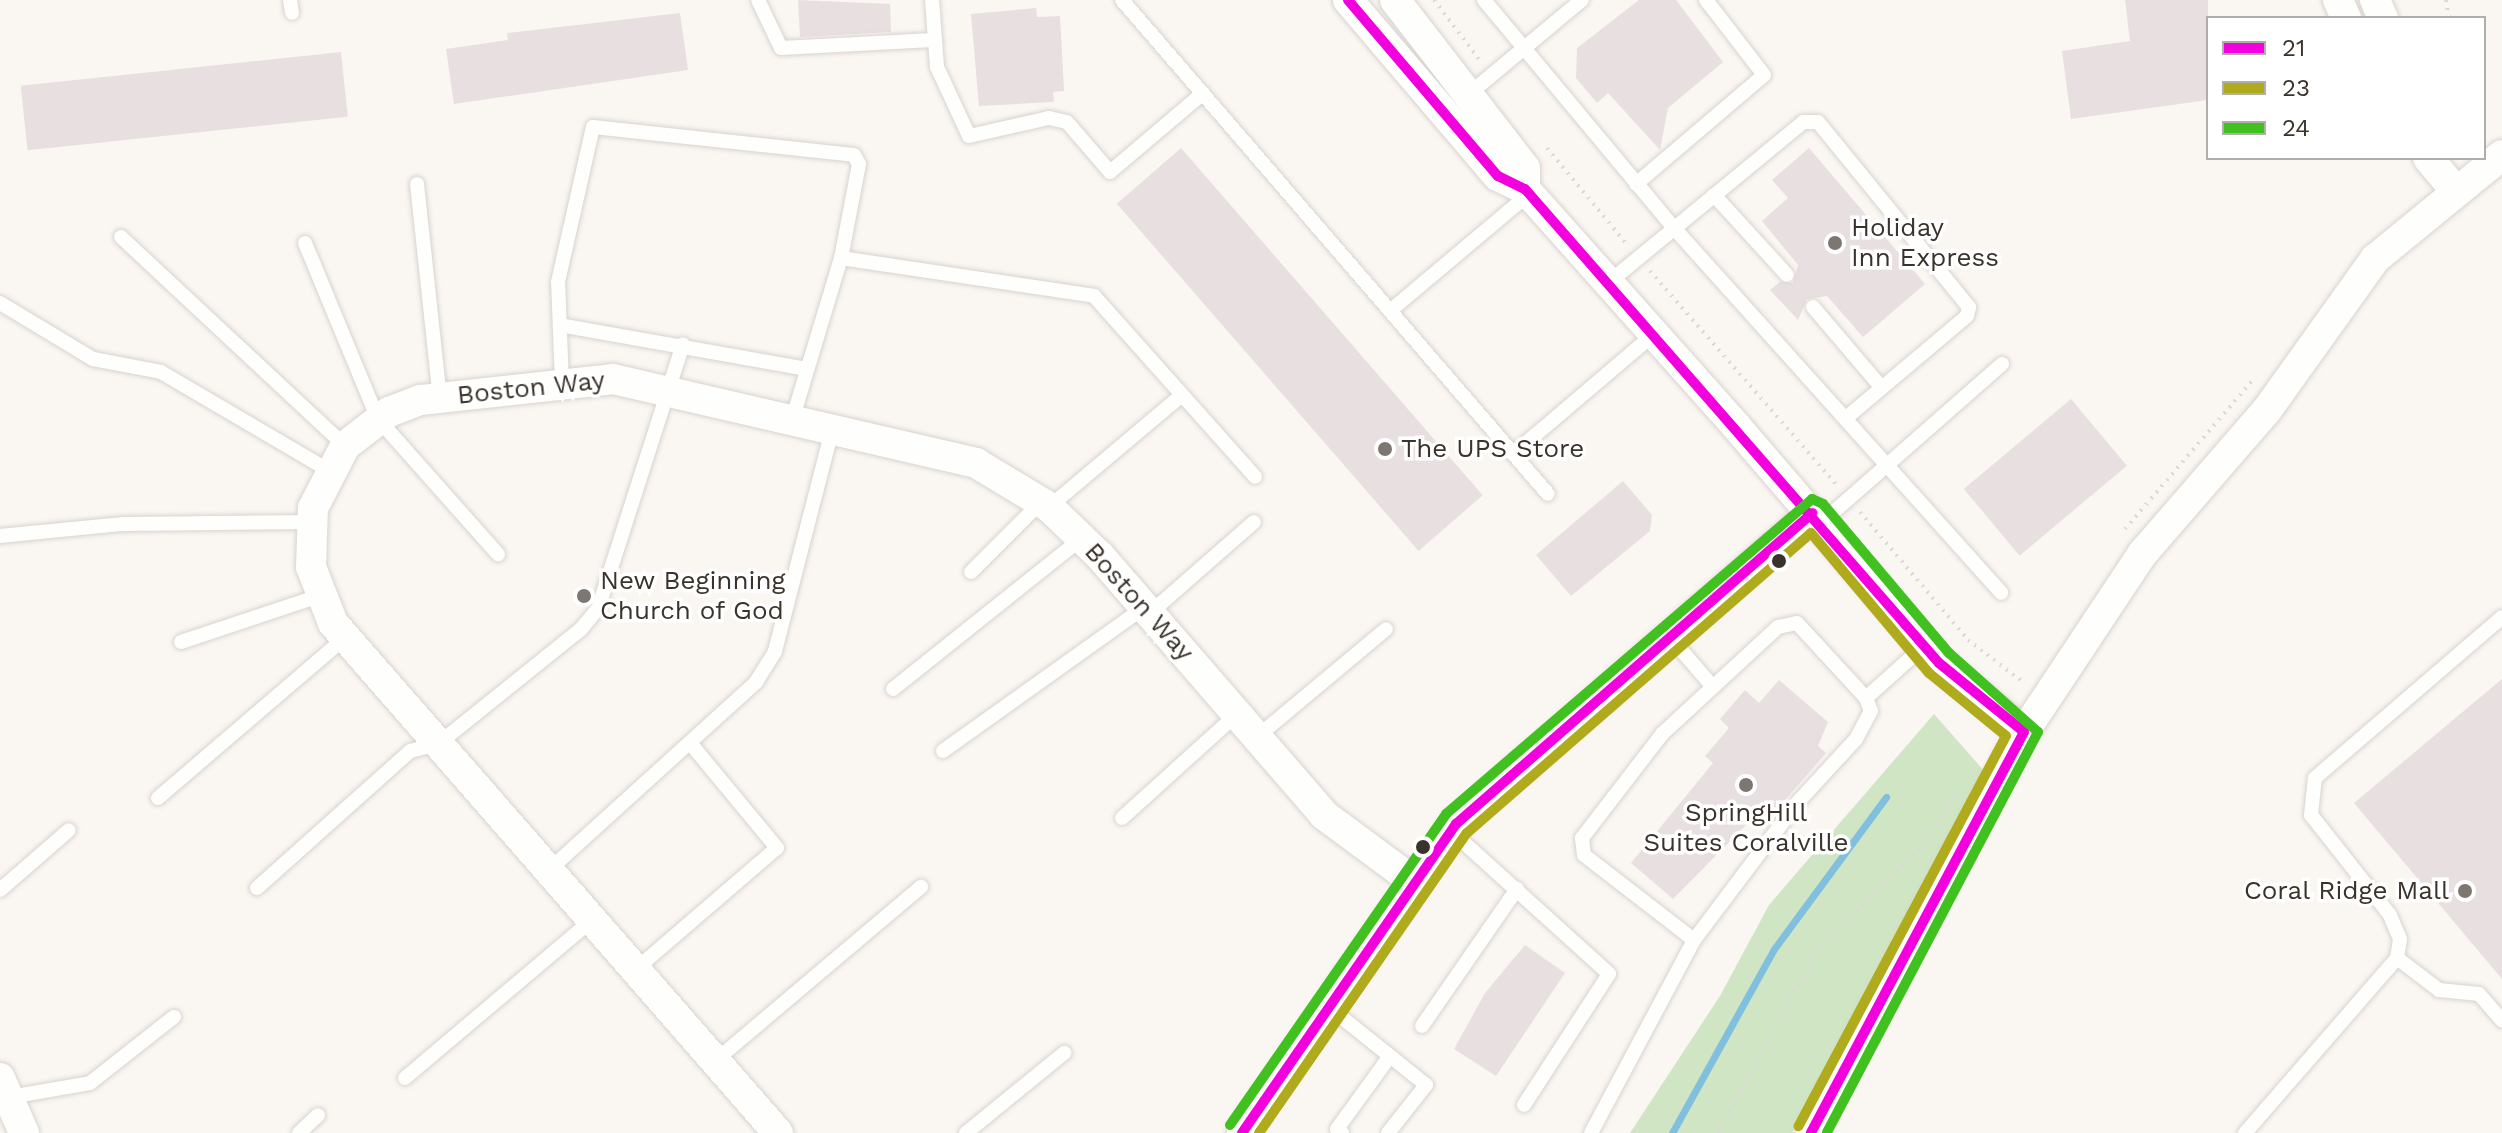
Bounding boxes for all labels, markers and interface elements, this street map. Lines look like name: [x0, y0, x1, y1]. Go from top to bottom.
legend: [2206, 16, 2486, 160]
text: 21: [2282, 34, 2305, 62]
text: 23: [2282, 74, 2310, 102]
text: 24: [2282, 114, 2310, 142]
place label: Holiday Inn Express: [1851, 212, 1999, 274]
marker: Holiday Inn Express: [1826, 234, 1844, 252]
street label: Boston Way: [455, 365, 607, 411]
place label: The UPS Store: [1401, 433, 1584, 465]
marker: The UPS Store: [1376, 440, 1394, 458]
street label: Boston Way: [1078, 536, 1200, 668]
unlabelled marker: [1771, 553, 1787, 569]
place label: New Beginning Church of God: [600, 565, 786, 626]
marker: New Beginning Church of God: [575, 587, 593, 605]
marker: SpringHill Suites Coralville: [1737, 776, 1755, 794]
place label: SpringHill Suites Coralville: [1643, 797, 1849, 858]
unlabelled marker: [1415, 839, 1431, 855]
place label: Coral Ridge Mall: [2243, 875, 2449, 907]
marker: Coral Ridge Mall: [2456, 882, 2474, 900]

